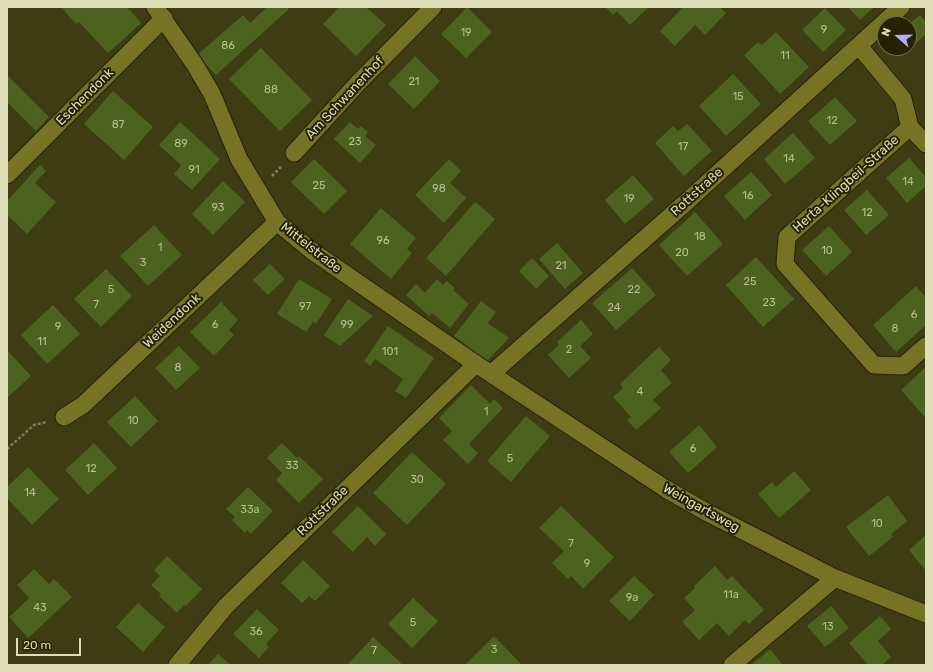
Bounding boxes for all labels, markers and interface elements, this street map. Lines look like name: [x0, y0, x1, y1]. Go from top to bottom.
north arrow: [877, 16, 917, 56]
house number: 9: [821, 23, 827, 37]
house number: 19: [460, 26, 472, 40]
text: N: [879, 26, 894, 38]
house number: 86: [221, 39, 235, 53]
house number: 11: [780, 49, 790, 63]
street label: Am Schwanenhof: [303, 53, 387, 143]
street label: Eschendonk: [53, 65, 117, 129]
house number: 21: [408, 75, 420, 89]
house number: 88: [264, 83, 278, 97]
house number: 15: [732, 90, 744, 104]
house number: 12: [826, 114, 838, 128]
house number: 87: [112, 118, 124, 132]
street label: Herta-Klingbeil-Straße: [790, 132, 902, 236]
house number: 23: [348, 135, 362, 149]
house number: 89: [174, 137, 188, 151]
house number: 17: [678, 140, 688, 154]
house number: 14: [783, 152, 795, 166]
house number: 91: [188, 163, 200, 177]
street label: Rottstraße: [668, 165, 726, 219]
house number: 14: [902, 175, 914, 189]
house number: 25: [313, 179, 325, 193]
house number: 98: [432, 182, 446, 196]
house number: 16: [742, 189, 754, 203]
house number: 19: [623, 192, 635, 206]
house number: 93: [212, 201, 224, 215]
house number: 12: [861, 206, 873, 220]
street label: Mittelstraße: [278, 219, 344, 277]
house number: 18: [694, 230, 706, 244]
house number: 96: [376, 234, 390, 248]
house number: 1: [158, 241, 162, 255]
house number: 10: [821, 244, 833, 258]
house number: 20: [675, 246, 689, 260]
house number: 3: [140, 256, 146, 270]
house number: 21: [555, 259, 567, 273]
house number: 25: [744, 275, 756, 289]
house number: 5: [108, 283, 114, 297]
house number: 22: [628, 283, 640, 297]
street label: Weidendonk: [140, 290, 204, 352]
house number: 23: [762, 296, 776, 310]
house number: 7: [93, 298, 99, 312]
house number: 97: [299, 300, 311, 314]
house number: 24: [607, 301, 621, 315]
house number: 6: [911, 308, 917, 322]
house number: 6: [212, 318, 218, 332]
house number: 99: [340, 318, 354, 332]
house number: 9: [55, 320, 61, 334]
house number: 8: [892, 322, 898, 336]
house number: 11: [37, 335, 47, 349]
house number: 2: [566, 343, 572, 357]
house number: 101: [382, 345, 398, 359]
house number: 8: [175, 361, 181, 375]
house number: 4: [637, 385, 643, 399]
house number: 1: [484, 405, 488, 419]
house number: 10: [127, 414, 139, 428]
house number: 6: [690, 442, 696, 456]
house number: 5: [507, 452, 513, 466]
house number: 33: [285, 459, 299, 473]
house number: 12: [85, 462, 97, 476]
house number: 30: [410, 473, 424, 487]
street label: Weingartsweg: [660, 481, 742, 535]
street label: Rottstraße: [294, 483, 352, 539]
house number: 14: [24, 486, 36, 500]
house number: 33a: [240, 503, 260, 517]
house number: 10: [871, 517, 883, 531]
house number: 7: [568, 537, 574, 551]
house number: 9: [584, 557, 590, 571]
house number: 11a: [723, 588, 739, 602]
house number: 9a: [626, 591, 638, 605]
house number: 43: [33, 601, 47, 615]
house number: 5: [410, 616, 416, 630]
house number: 13: [822, 620, 834, 634]
house number: 36: [249, 625, 263, 639]
scale bar: [18, 630, 83, 656]
text: 20 m: [23, 638, 51, 652]
house number: 3: [491, 643, 497, 657]
house number: 7: [371, 644, 377, 658]

